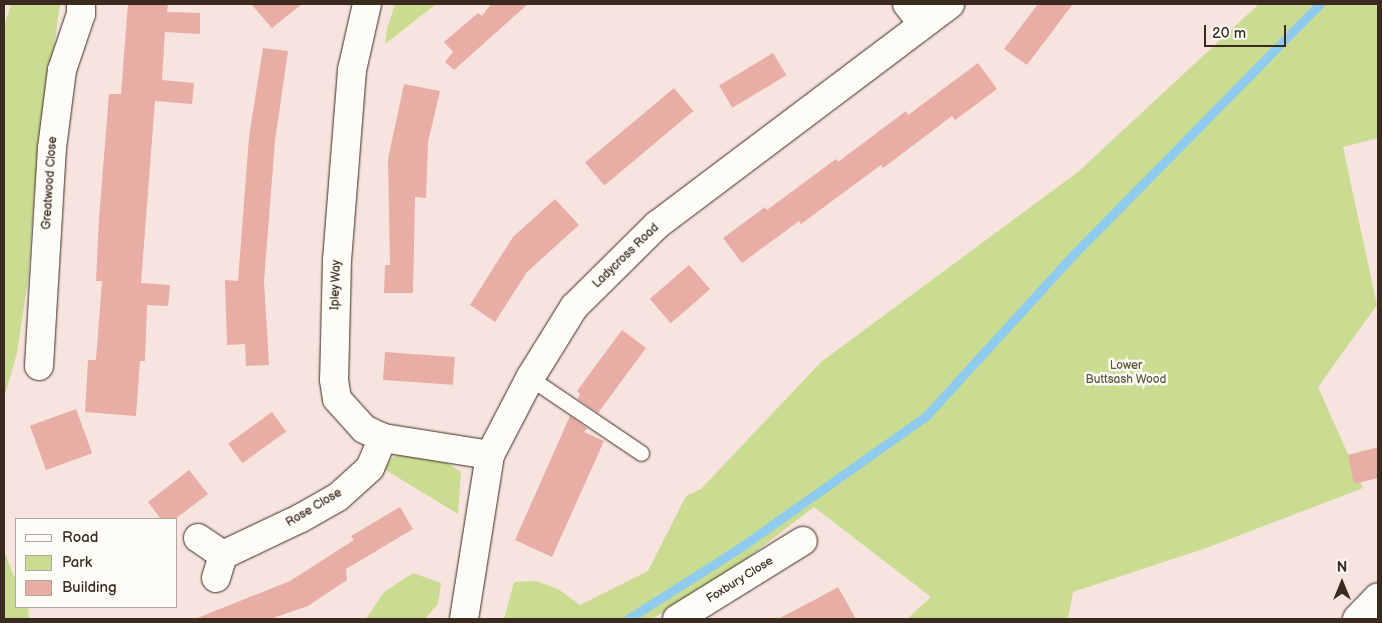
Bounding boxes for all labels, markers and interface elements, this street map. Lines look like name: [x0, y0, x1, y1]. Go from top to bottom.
scale bar: [1207, 15, 1290, 47]
text: 20 m: [1212, 24, 1246, 43]
street label: Greatwood Close: [40, 136, 60, 230]
street label: Ladycross Road: [590, 221, 662, 291]
street label: Ipley Way: [328, 259, 344, 311]
park label: Lower Buttsash Wood: [1085, 359, 1167, 387]
street label: Rose Close: [283, 486, 345, 530]
legend: [15, 518, 178, 608]
text: Road: [62, 528, 98, 547]
text: Park: [62, 553, 92, 572]
street label: Foxbury Close: [704, 554, 776, 606]
north arrow: [1317, 558, 1367, 608]
text: N: [1337, 559, 1347, 576]
text: Building: [62, 578, 117, 597]

